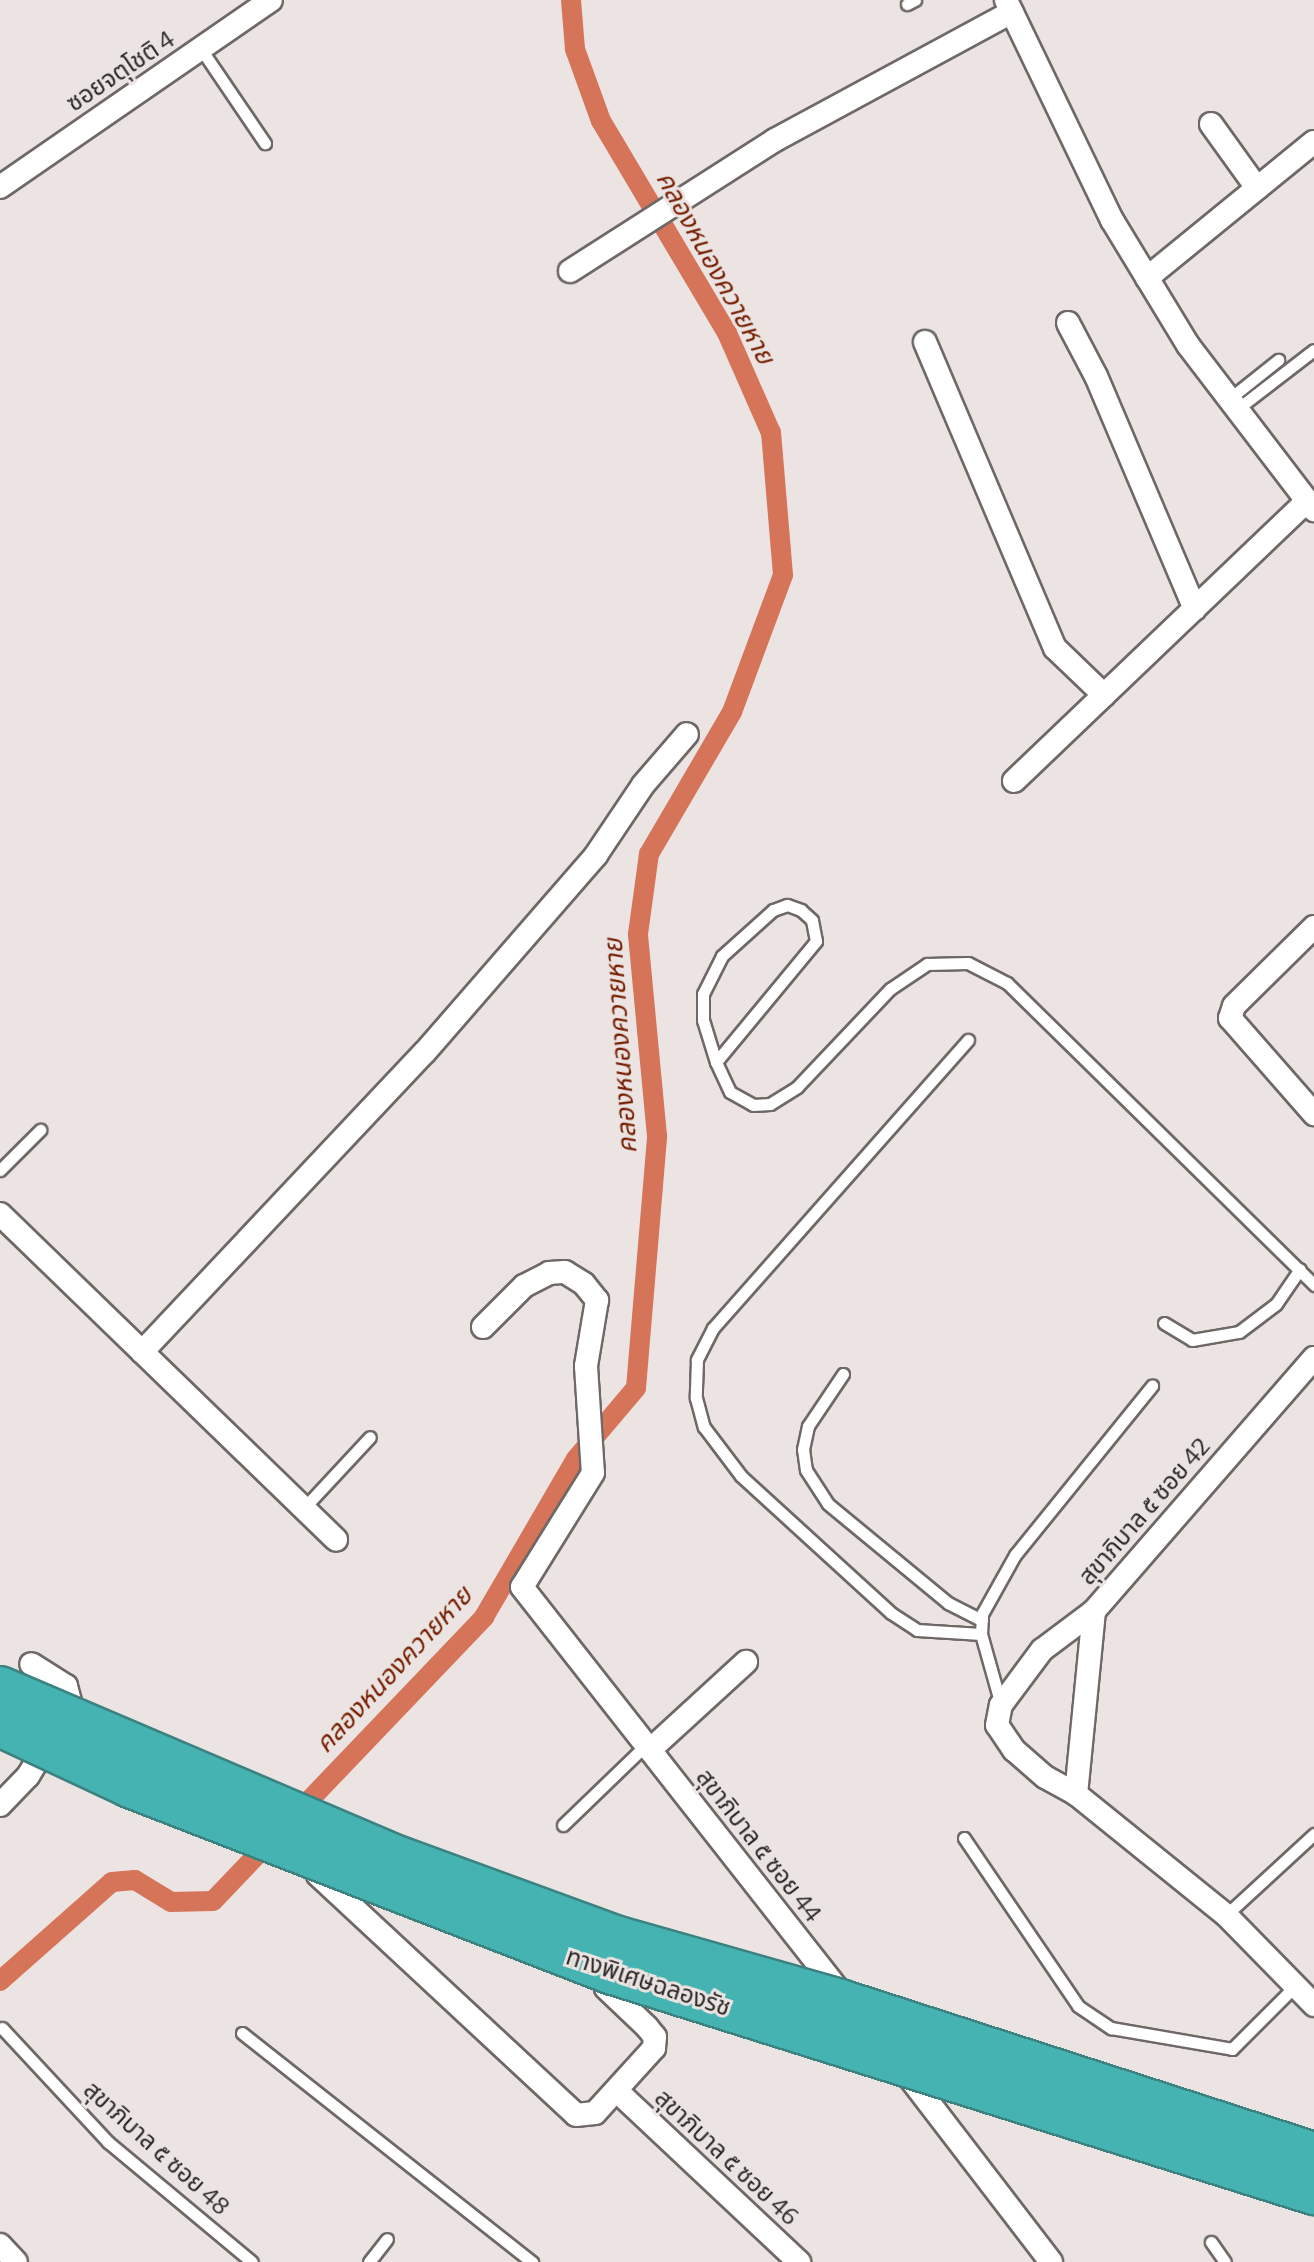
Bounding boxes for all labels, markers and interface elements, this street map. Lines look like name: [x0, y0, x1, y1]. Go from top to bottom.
street label: ซอยจตุโชติ 4: [62, 25, 180, 119]
water label: คลองหนองควายหาย: [649, 166, 781, 370]
water label: คลองหนองควายหาย: [598, 937, 644, 1155]
street label: สุขาภิบาล ๕ ซอย 42: [1074, 1433, 1216, 1591]
water label: คลองหนองควายหาย: [309, 1580, 479, 1760]
street label: สุขาภิบาล ๕ ซอย 44: [689, 1764, 827, 1928]
street label: ทางพิเศษฉลองรัช: [562, 1943, 734, 2023]
street label: สุขาภิบาล ๕ ซอย 48: [77, 2076, 235, 2222]
street label: สุขาภิบาล ๕ ซอย 46: [648, 2084, 804, 2232]

